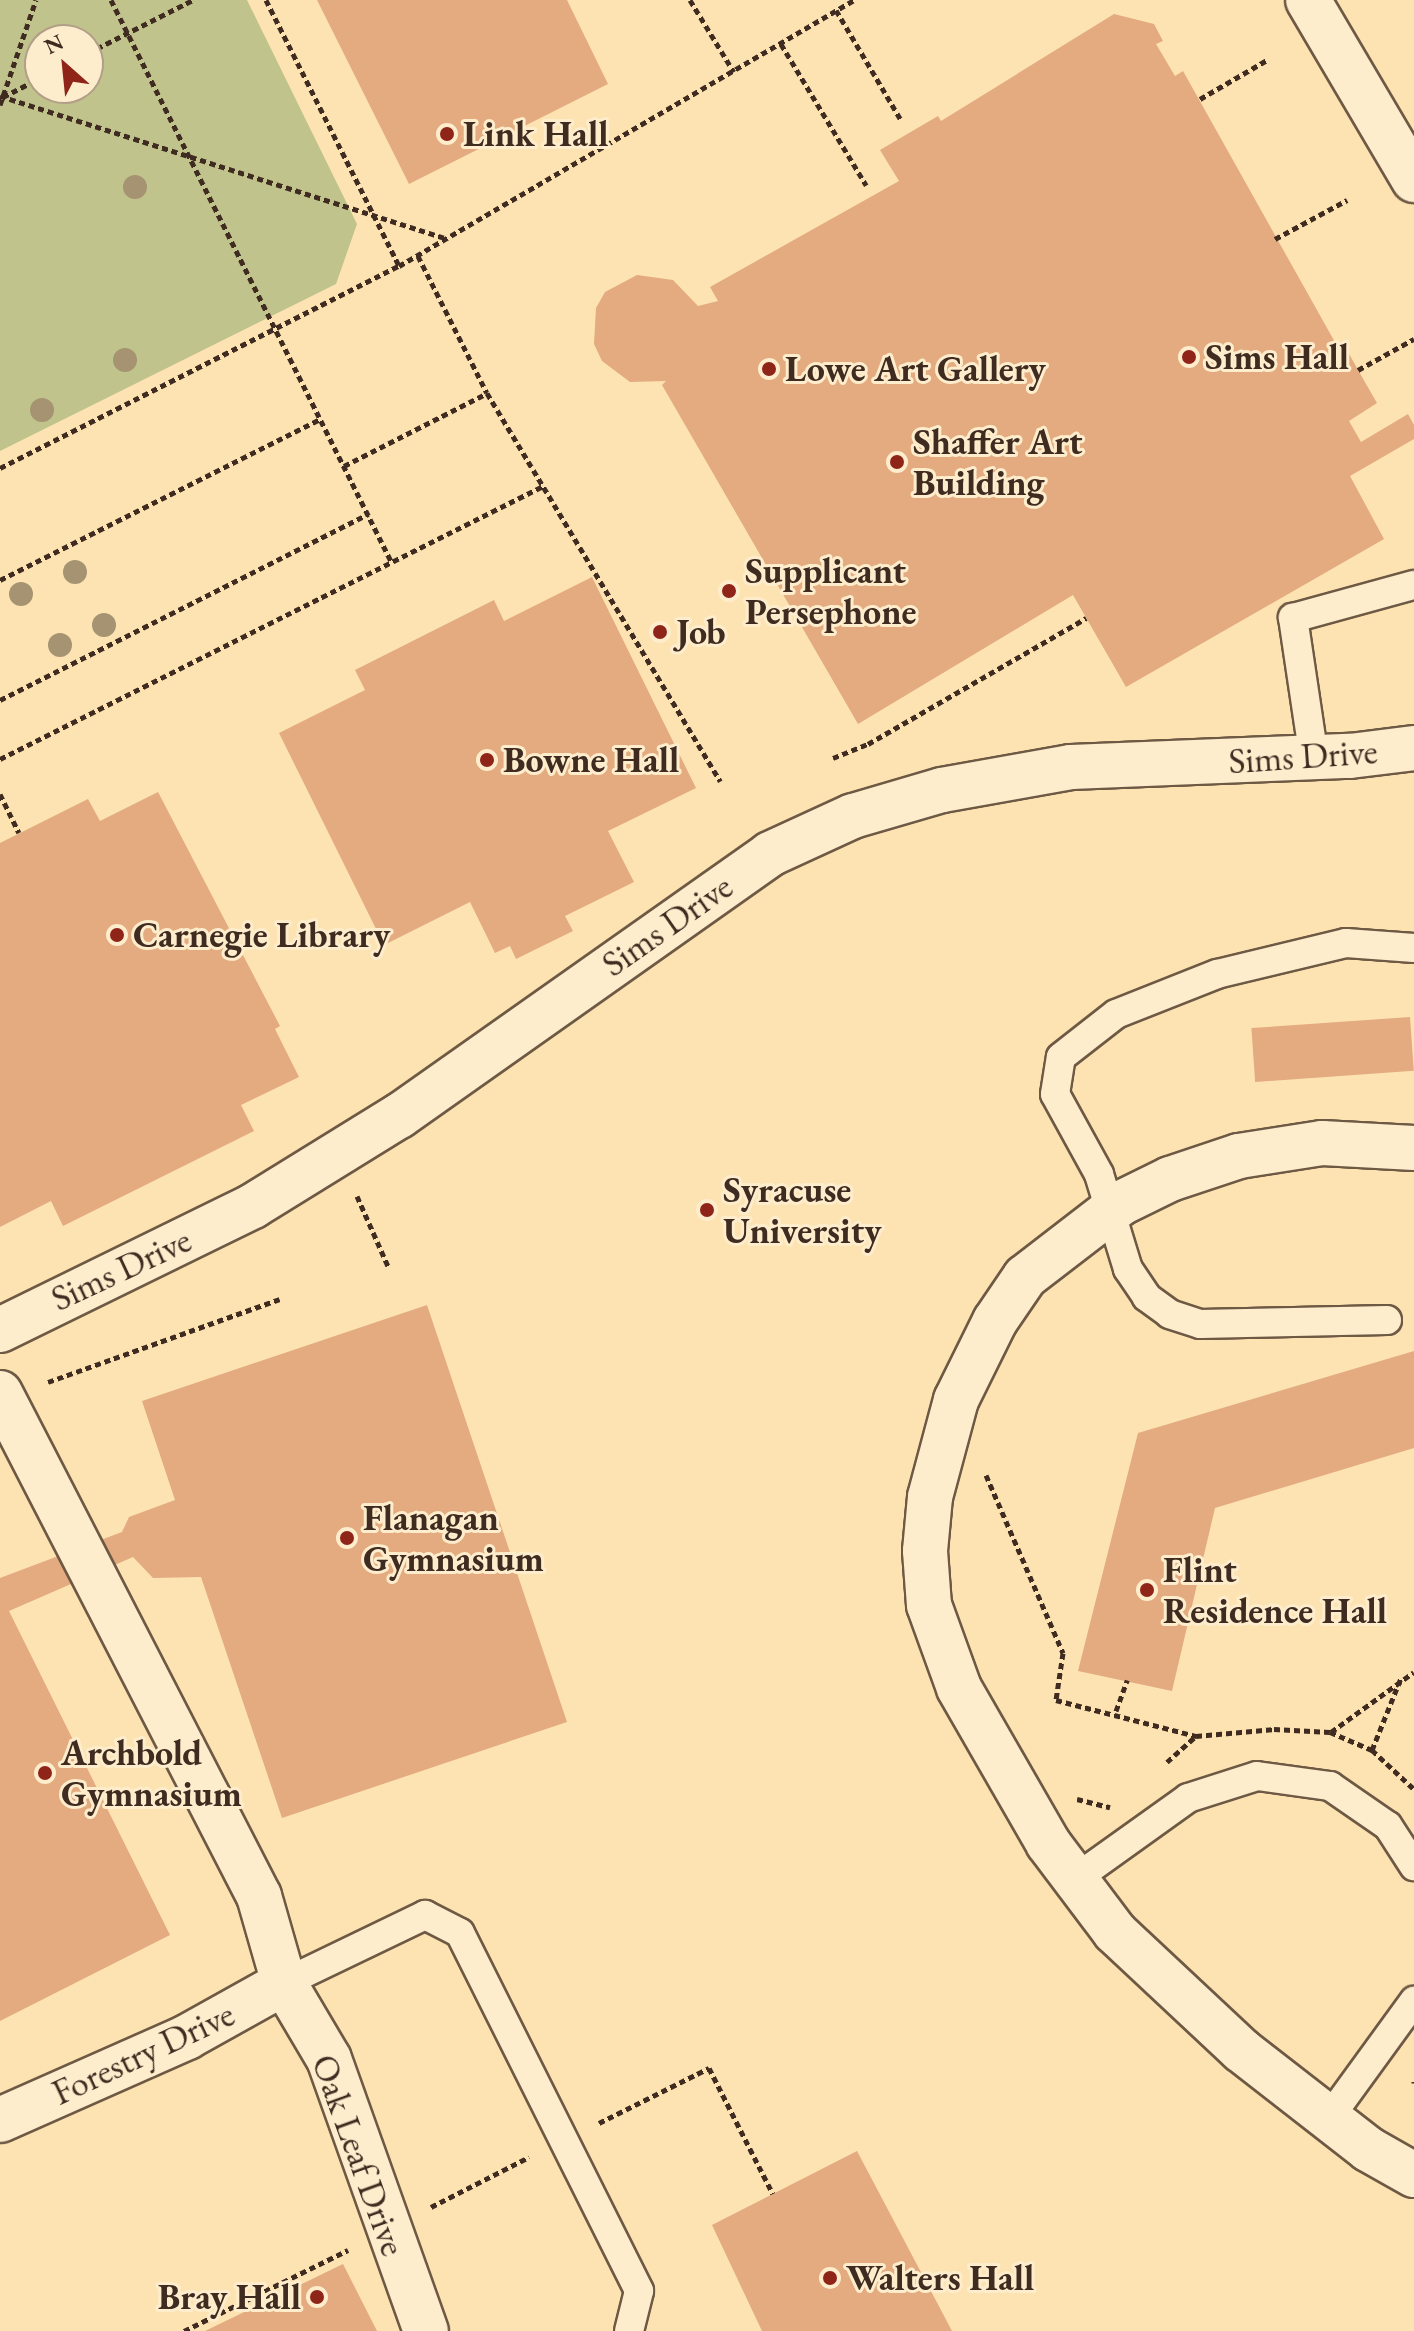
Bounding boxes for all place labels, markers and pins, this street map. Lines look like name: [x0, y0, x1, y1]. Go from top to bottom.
place label: Link Hall: [463, 112, 608, 156]
marker: Link Hall: [438, 125, 456, 143]
place label: Sims Hall: [1205, 335, 1349, 379]
place label: Lowe Art Gallery: [785, 347, 1046, 391]
marker: Sims Hall: [1180, 348, 1198, 366]
marker: Lowe Art Gallery: [760, 360, 778, 378]
place label: Shaffer Art Building: [913, 419, 1082, 504]
marker: Shaffer Art Building: [888, 453, 906, 471]
place label: Supplicant Persephone: [745, 548, 917, 633]
marker: Supplicant Persephone: [720, 582, 738, 600]
place label: Job: [676, 610, 726, 654]
marker: Job: [651, 623, 669, 641]
place label: Bowne Hall: [503, 738, 679, 782]
marker: Bowne Hall: [478, 751, 496, 769]
place label: Carnegie Library: [133, 913, 390, 957]
marker: Carnegie Library: [108, 926, 126, 944]
place label: Syracuse University: [723, 1167, 881, 1252]
marker: Syracuse University: [698, 1201, 716, 1219]
place label: Flanagan Gymnasium: [363, 1495, 544, 1580]
marker: Flanagan Gymnasium: [338, 1529, 356, 1547]
place label: Flint Residence Hall: [1163, 1547, 1387, 1632]
marker: Flint Residence Hall: [1138, 1581, 1156, 1599]
place label: Archbold Gymnasium: [61, 1730, 242, 1815]
marker: Archbold Gymnasium: [36, 1764, 54, 1782]
place label: Walters Hall: [846, 2256, 1034, 2300]
marker: Walters Hall: [821, 2269, 839, 2287]
place label: Bray Hall: [158, 2275, 301, 2319]
marker: Bray Hall: [308, 2288, 326, 2306]

